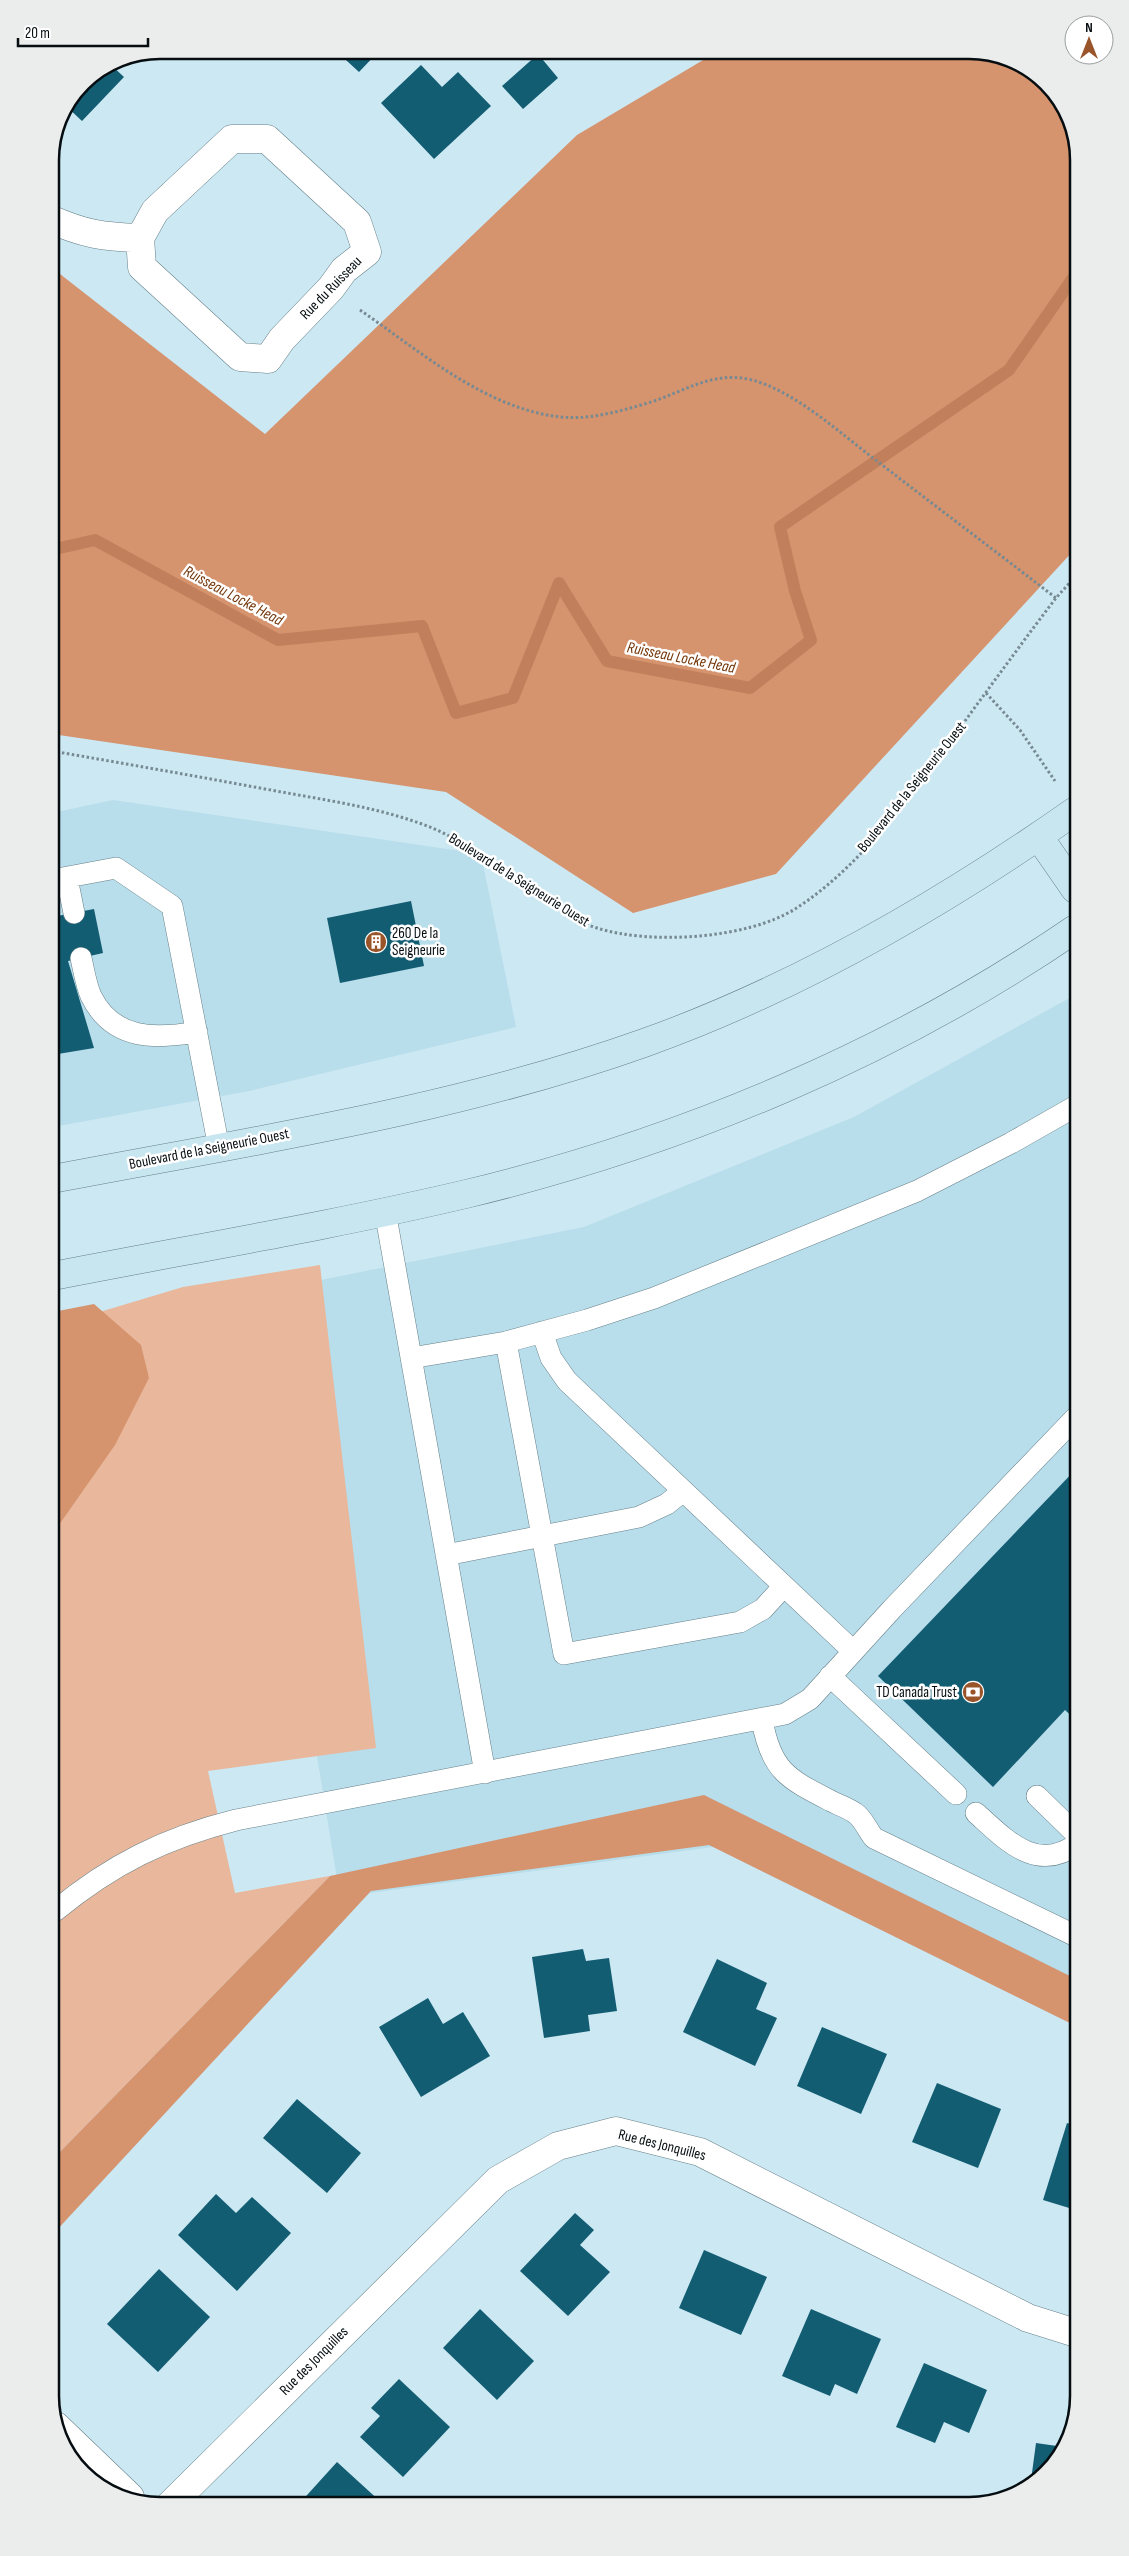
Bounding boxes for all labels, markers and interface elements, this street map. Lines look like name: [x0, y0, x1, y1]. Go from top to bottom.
scale bar: [18, 15, 148, 47]
north arrow: [1064, 15, 1114, 65]
text: N: [1085, 19, 1093, 36]
text: 20 m: [25, 24, 50, 43]
street label: Rue du Ruisseau: [296, 252, 366, 324]
water label: Ruisseau Locke Head: [180, 562, 286, 630]
water label: Ruisseau Locke Head: [625, 638, 737, 678]
street label: Boulevard de la Seigneurie Ouest: [853, 717, 971, 856]
street label: Boulevard de la Seigneurie Ouest: [445, 829, 593, 931]
place label: 260 De la Seigneurie: [392, 924, 445, 960]
building icon: 260 De la Seigneurie: [364, 930, 388, 954]
street label: Boulevard de la Seigneurie Ouest: [127, 1124, 291, 1174]
bank icon: TD Canada Trust: [961, 1680, 985, 1704]
place label: TD Canada Trust: [876, 1683, 957, 1702]
street label: Rue des Jonquilles: [616, 2125, 708, 2165]
street label: Rue des Jonquilles: [276, 2323, 352, 2399]

